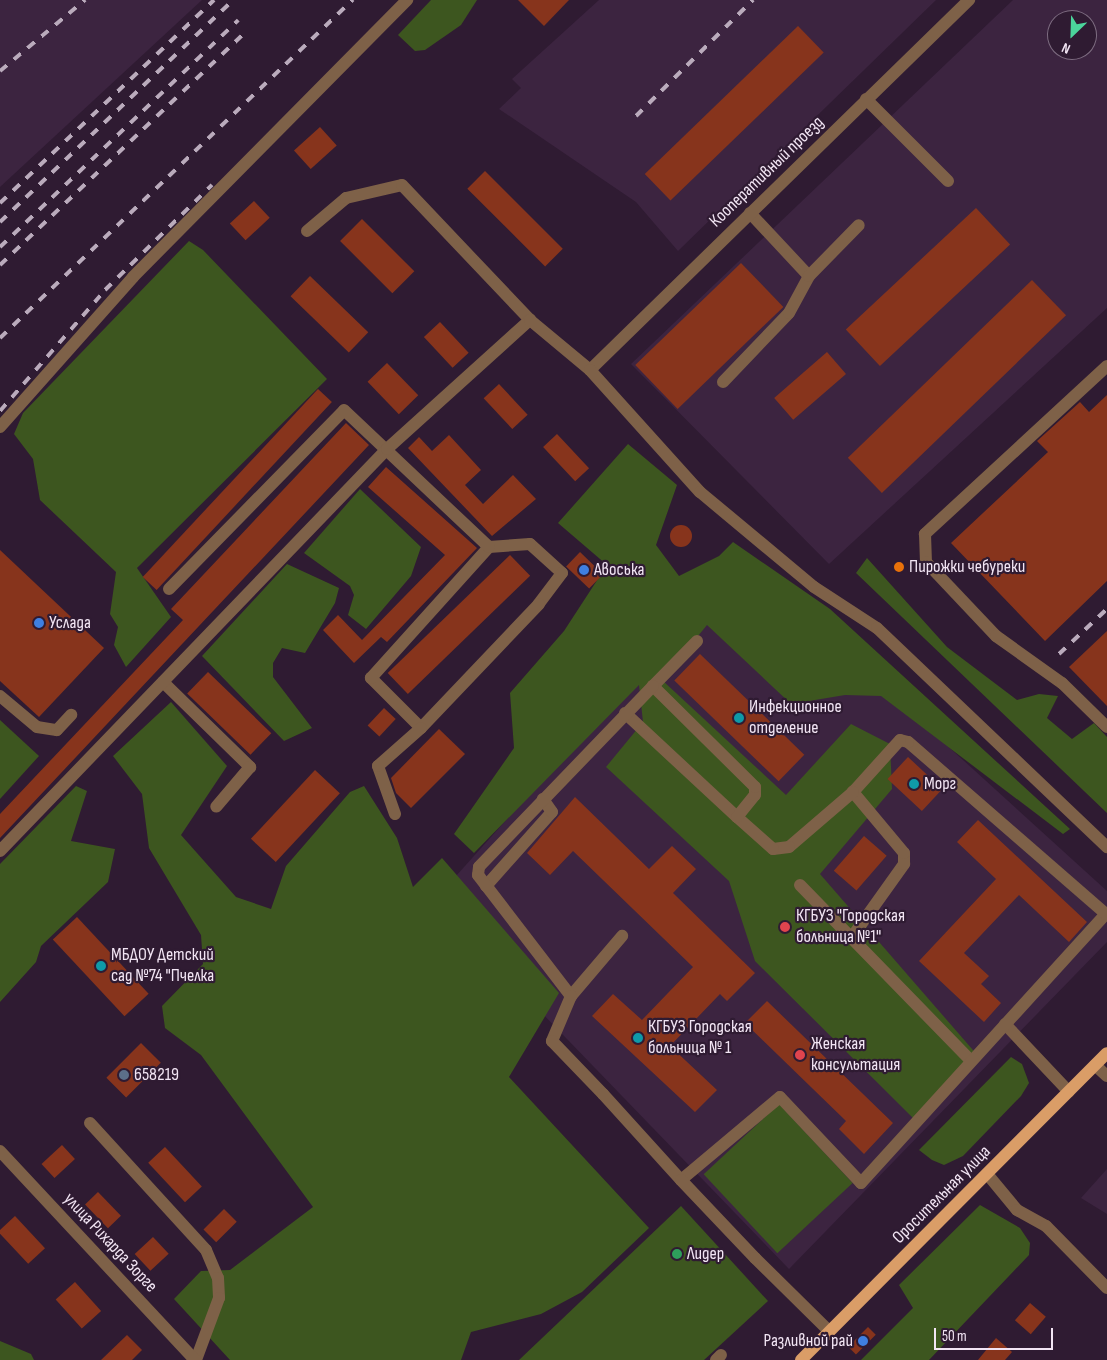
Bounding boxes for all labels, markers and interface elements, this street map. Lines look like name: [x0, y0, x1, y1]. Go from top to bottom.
north arrow: [1047, 10, 1097, 60]
text: N: [1059, 39, 1073, 58]
street label: Кооперативный проезд: [705, 112, 829, 232]
place label: Пирожки чебуреки: [909, 556, 1025, 578]
place label: Авоська: [594, 559, 645, 581]
marker: Пирожки чебуреки: [893, 561, 905, 573]
marker: Авоська: [578, 564, 590, 576]
place label: Услада: [49, 612, 91, 634]
marker: Услада: [33, 617, 45, 629]
place label: Инфекционное отделение: [749, 697, 842, 740]
marker: Инфекционное отделение: [733, 712, 745, 724]
place label: Морг: [924, 773, 956, 795]
marker: Морг: [908, 778, 920, 790]
place label: КГБУЗ "Городская больница №1": [796, 906, 905, 949]
marker: КГБУЗ "Городская больница №1": [778, 920, 792, 934]
place label: МБДОУ Детский сад №74 "Пчелка: [111, 945, 214, 988]
marker: МБДОУ Детский сад №74 "Пчелка: [95, 960, 107, 972]
place label: КГБУЗ Городская больница № 1: [648, 1017, 752, 1060]
marker: КГБУЗ Городская больница № 1: [632, 1032, 644, 1044]
place label: Женская консультация: [811, 1034, 900, 1076]
marker: Женская консультация: [793, 1048, 807, 1062]
place label: 658219: [134, 1064, 179, 1086]
marker: 658219: [118, 1069, 130, 1081]
street label: Оросительная улица: [888, 1141, 996, 1249]
street label: улица Рихарда Зорге: [58, 1189, 162, 1297]
place label: Лидер: [687, 1243, 724, 1265]
marker: Лидер: [671, 1248, 683, 1260]
scale bar: [937, 1318, 1056, 1350]
text: 50 m: [942, 1327, 967, 1346]
place label: Разливной рай: [764, 1330, 853, 1352]
marker: Разливной рай: [857, 1335, 869, 1347]

